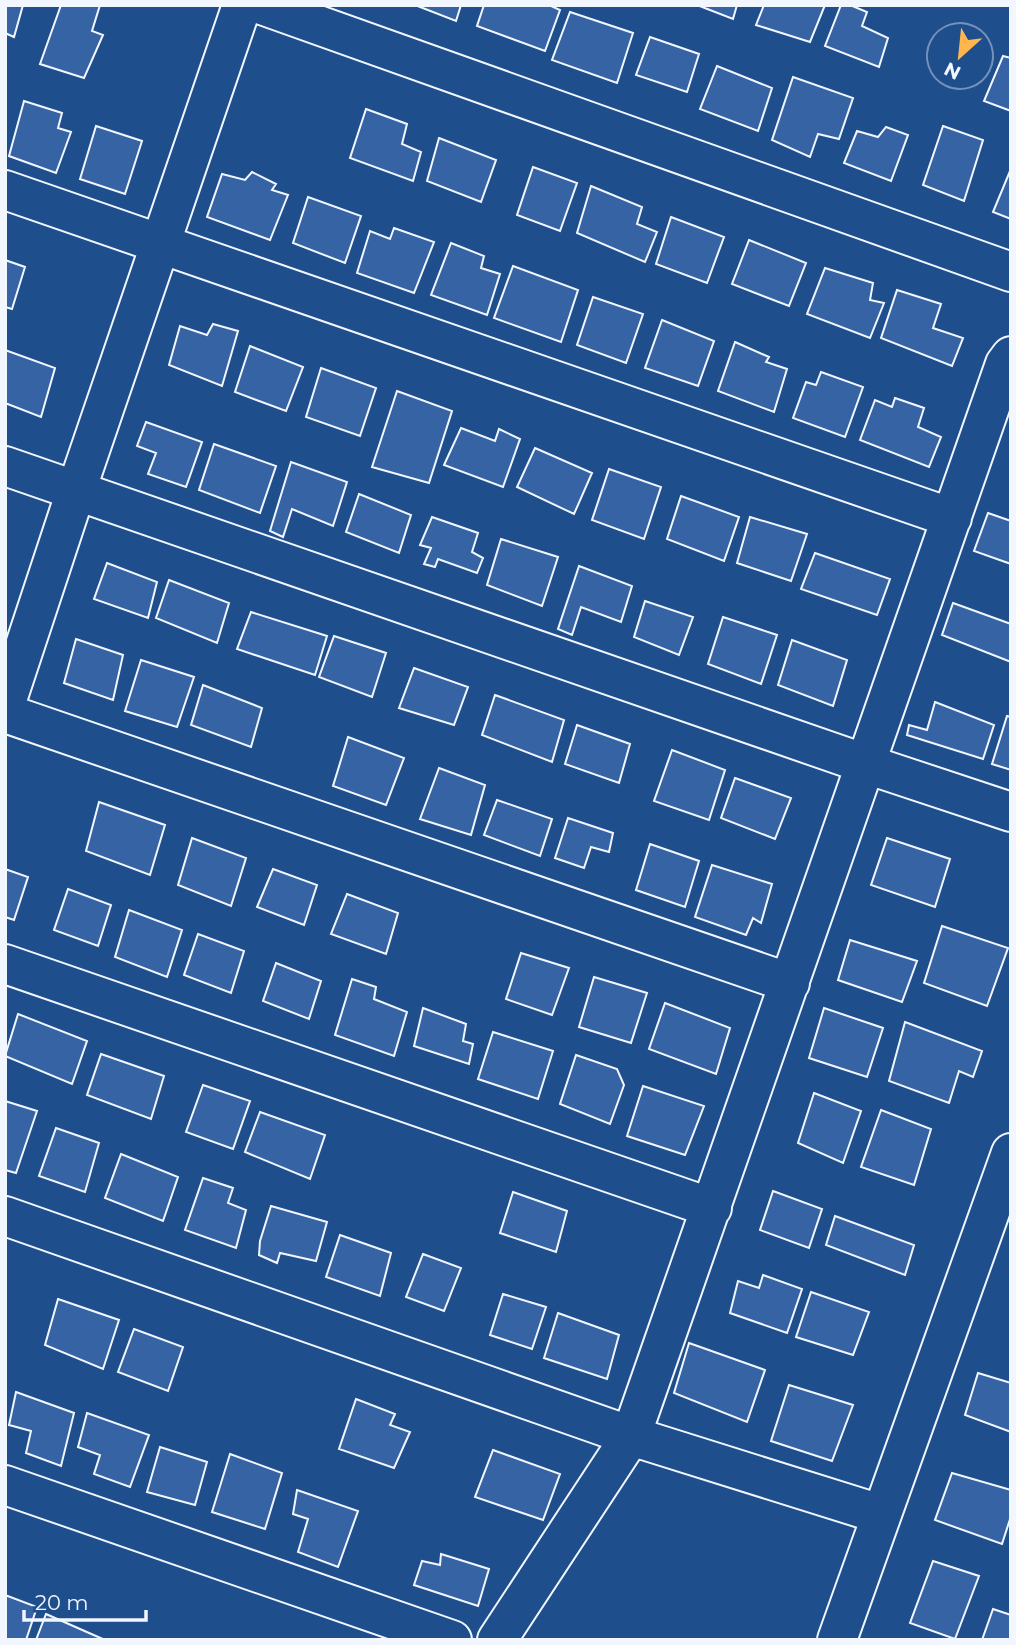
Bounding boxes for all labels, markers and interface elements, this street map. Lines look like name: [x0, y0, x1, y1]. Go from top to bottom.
north arrow: [925, 21, 995, 91]
text: N: [940, 57, 965, 84]
scale bar: [24, 1578, 147, 1622]
text: 20 m: [35, 1590, 89, 1615]

